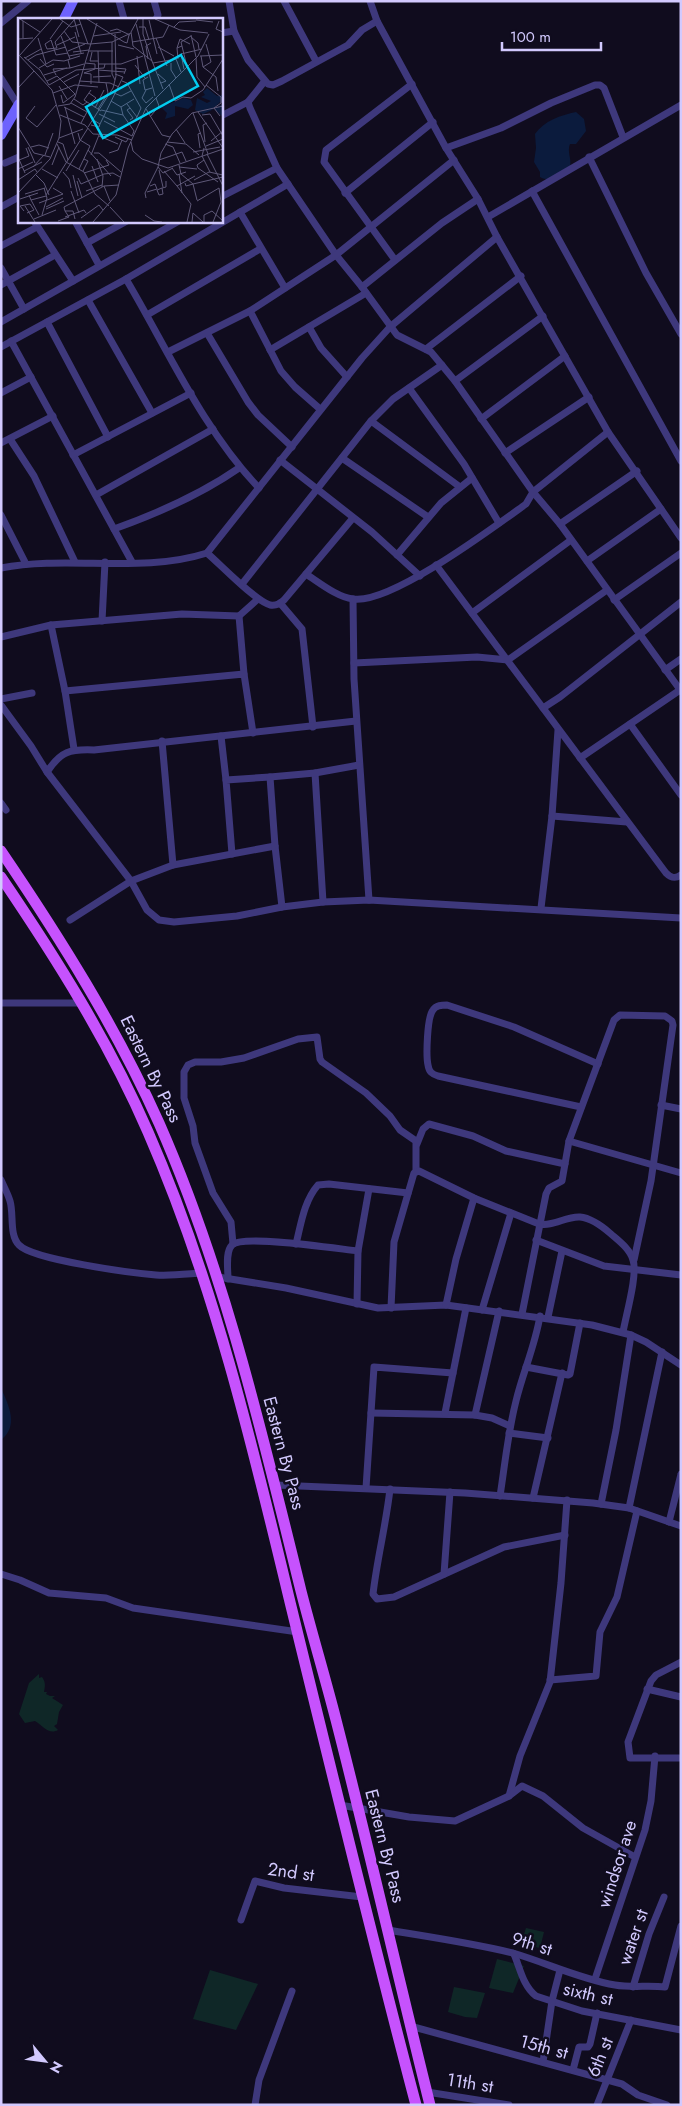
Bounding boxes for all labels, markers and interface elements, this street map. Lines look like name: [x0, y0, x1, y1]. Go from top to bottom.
inset map: [18, 18, 222, 222]
scale bar: [502, 20, 601, 52]
text: 100 m: [510, 26, 551, 48]
street label: Eastern By Pass: [114, 1011, 188, 1127]
street label: Eastern By Pass: [256, 1393, 312, 1513]
street label: Eastern By Pass: [358, 1786, 412, 1906]
street label: windsor ave: [591, 1817, 643, 1911]
street label: 2nd st: [266, 1856, 317, 1888]
street label: water st: [611, 1905, 655, 1968]
street label: 9th st: [509, 1926, 556, 1963]
street label: sixth st: [561, 1976, 616, 2012]
street label: 15th st: [517, 2028, 572, 2066]
street label: 6th st: [580, 2032, 620, 2081]
north arrow: [20, 2036, 70, 2086]
text: N: [45, 2058, 68, 2077]
street label: 11th st: [445, 2066, 496, 2100]

